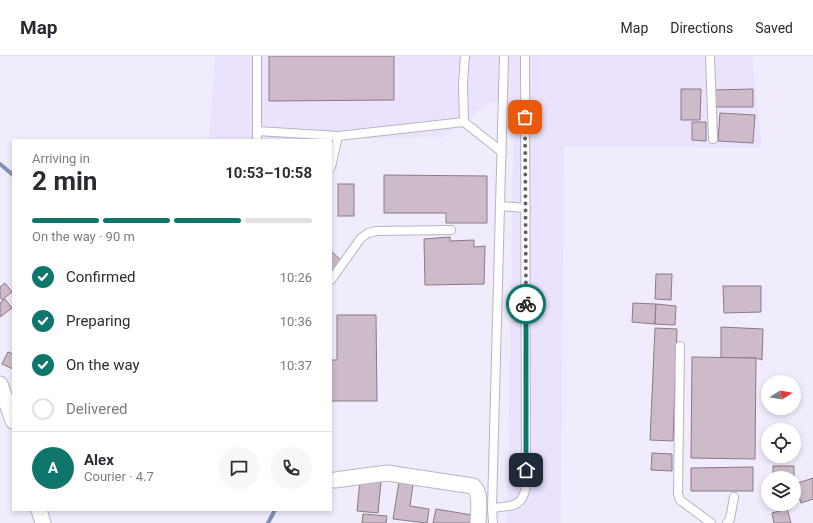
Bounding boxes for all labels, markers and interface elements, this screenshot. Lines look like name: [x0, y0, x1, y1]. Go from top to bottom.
text: Map: [20, 16, 58, 39]
text: Map: [621, 20, 648, 36]
text: Directions: [670, 20, 733, 36]
text: Saved: [755, 20, 793, 36]
pin: [508, 100, 542, 134]
icon: bag: [514, 106, 536, 128]
text: Arriving in: [32, 151, 90, 166]
text: 10:53–10:58: [225, 164, 312, 182]
text: 2 min: [32, 166, 97, 196]
text: On the way · 90 m: [32, 229, 135, 244]
icon: check: [32, 266, 54, 288]
text: Confirmed: [66, 268, 136, 286]
text: 10:26: [280, 270, 312, 285]
courier: [506, 284, 546, 324]
icon: bike: [515, 293, 537, 315]
icon: check: [32, 310, 54, 332]
text: Preparing: [66, 312, 130, 330]
text: 10:36: [280, 314, 312, 329]
icon: check: [32, 354, 54, 376]
text: On the way: [66, 356, 140, 374]
text: 10:37: [280, 358, 312, 373]
north arrow: [761, 375, 801, 415]
map controls: [761, 375, 801, 511]
text: Delivered: [66, 400, 128, 418]
button: locate: [761, 423, 801, 463]
button: chat: [218, 447, 260, 489]
button: phone: [270, 447, 312, 489]
text: Alex: [84, 451, 114, 469]
pin: [509, 453, 543, 487]
text: A: [48, 459, 58, 477]
icon: home: [515, 459, 537, 481]
text: Courier · 4.7: [84, 469, 154, 484]
button: layers: [761, 471, 801, 511]

